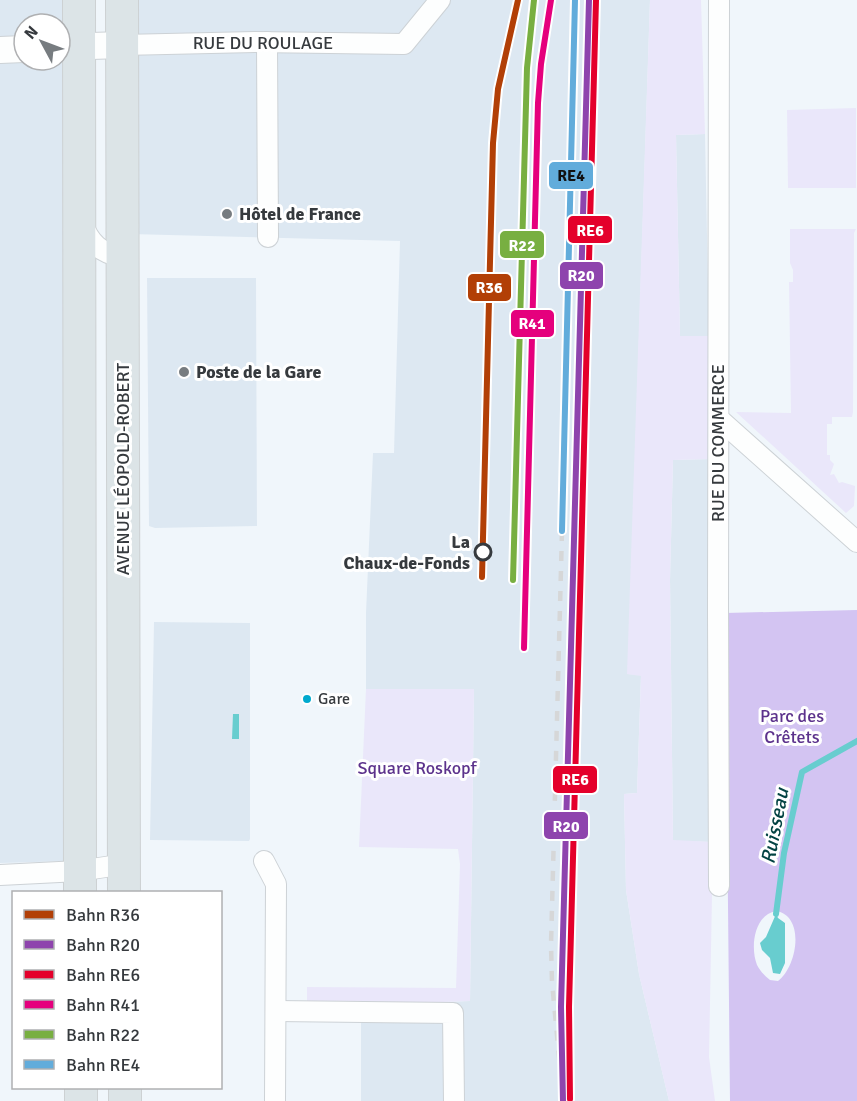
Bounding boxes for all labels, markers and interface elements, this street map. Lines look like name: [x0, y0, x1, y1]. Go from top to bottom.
north arrow: [12, 12, 72, 72]
text: N: [20, 22, 43, 44]
street label: RUE DU ROULAGE: [193, 32, 333, 54]
line badge: RE4: [548, 161, 594, 190]
text: RE4: [557, 166, 585, 186]
place label: Hôtel de France: [239, 203, 361, 225]
marker: Hôtel de France: [220, 207, 234, 221]
line badge: RE6: [567, 215, 613, 244]
text: RE6: [576, 221, 604, 241]
line badge: R22: [499, 230, 545, 259]
text: R22: [508, 236, 536, 256]
line badge: R20: [559, 261, 604, 290]
text: R20: [567, 266, 595, 286]
line badge: R36: [467, 273, 512, 302]
text: R36: [475, 278, 503, 298]
line badge: R41: [510, 309, 555, 338]
text: R41: [518, 314, 546, 334]
place label: Poste de la Gare: [196, 361, 321, 383]
street label: AVENUE LÉOPOLD-ROBERT: [112, 363, 134, 575]
street label: RUE DU COMMERCE: [707, 364, 729, 522]
marker: Poste de la Gare: [177, 365, 191, 379]
place label: La Chaux-de-Fonds: [344, 531, 470, 574]
marker: La Chaux-de-Fonds: [474, 543, 492, 561]
place label: Gare: [318, 689, 350, 709]
marker: Gare: [301, 693, 313, 705]
park label: Parc des Crêtets: [760, 705, 824, 748]
park label: Square Roskopf: [357, 757, 478, 779]
line badge: RE6: [552, 765, 598, 794]
text: RE6: [561, 770, 589, 790]
water label: Ruisseau: [755, 785, 795, 866]
line badge: R20: [543, 811, 589, 840]
text: R20: [552, 817, 580, 837]
legend: [12, 891, 222, 1089]
text: Bahn R36: [66, 904, 140, 926]
text: Bahn R20: [66, 934, 140, 956]
text: Bahn RE6: [66, 964, 140, 986]
text: Bahn R41: [66, 994, 140, 1016]
text: Bahn R22: [66, 1024, 140, 1046]
text: Bahn RE4: [66, 1054, 141, 1076]

